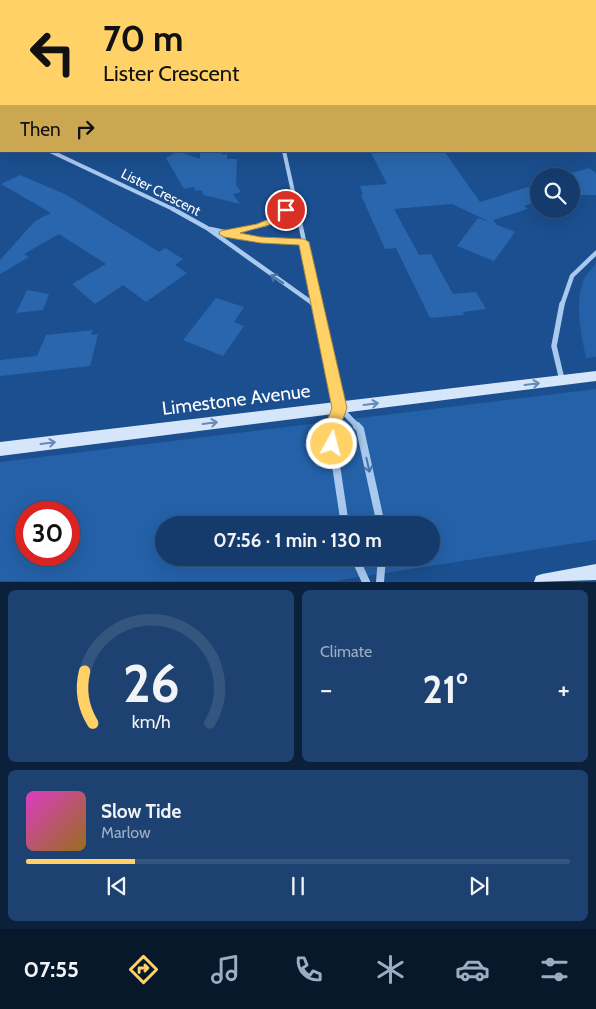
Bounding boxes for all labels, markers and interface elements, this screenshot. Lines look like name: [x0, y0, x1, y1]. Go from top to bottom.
text: 70 m: [103, 17, 184, 60]
icon: left: [20, 20, 85, 85]
text: Lister Crescent: [103, 60, 239, 87]
icon: right: [71, 115, 99, 143]
text: Then: [20, 118, 61, 141]
street label: Lister Crescent: [118, 164, 204, 220]
map controls: [530, 168, 580, 218]
button: search: [530, 168, 580, 218]
pin: [265, 189, 307, 231]
icon: arrive: [272, 196, 300, 224]
one-way arrow: [270, 274, 284, 284]
street label: Limestone Avenue: [160, 379, 312, 420]
one-way arrow: [524, 379, 540, 389]
one-way arrow: [363, 399, 379, 409]
position arrow: [305, 417, 357, 469]
one-way arrow: [201, 418, 217, 428]
one-way arrow: [40, 438, 56, 448]
one-way arrow: [364, 457, 373, 473]
speed limit sign: 30: [15, 501, 80, 566]
text: 07:56 · 1 min · 130 m: [213, 529, 382, 552]
text: Climate: [320, 642, 372, 661]
text: 26: [123, 652, 179, 715]
text: 21°: [422, 666, 468, 713]
text: −: [320, 672, 332, 706]
text: +: [558, 672, 570, 706]
text: km/h: [131, 711, 171, 732]
text: Slow Tide: [101, 800, 181, 823]
text: Marlow: [101, 823, 151, 842]
icon: previous: [103, 872, 131, 900]
icon: pause: [284, 872, 312, 900]
icon: next: [465, 872, 493, 900]
icon: directions: [126, 952, 161, 987]
icon: music: [208, 952, 243, 987]
icon: phone: [291, 952, 326, 987]
icon: climate: [373, 952, 408, 987]
icon: car: [455, 952, 490, 987]
icon: filters: [537, 952, 572, 987]
text: 07:55: [24, 956, 79, 983]

